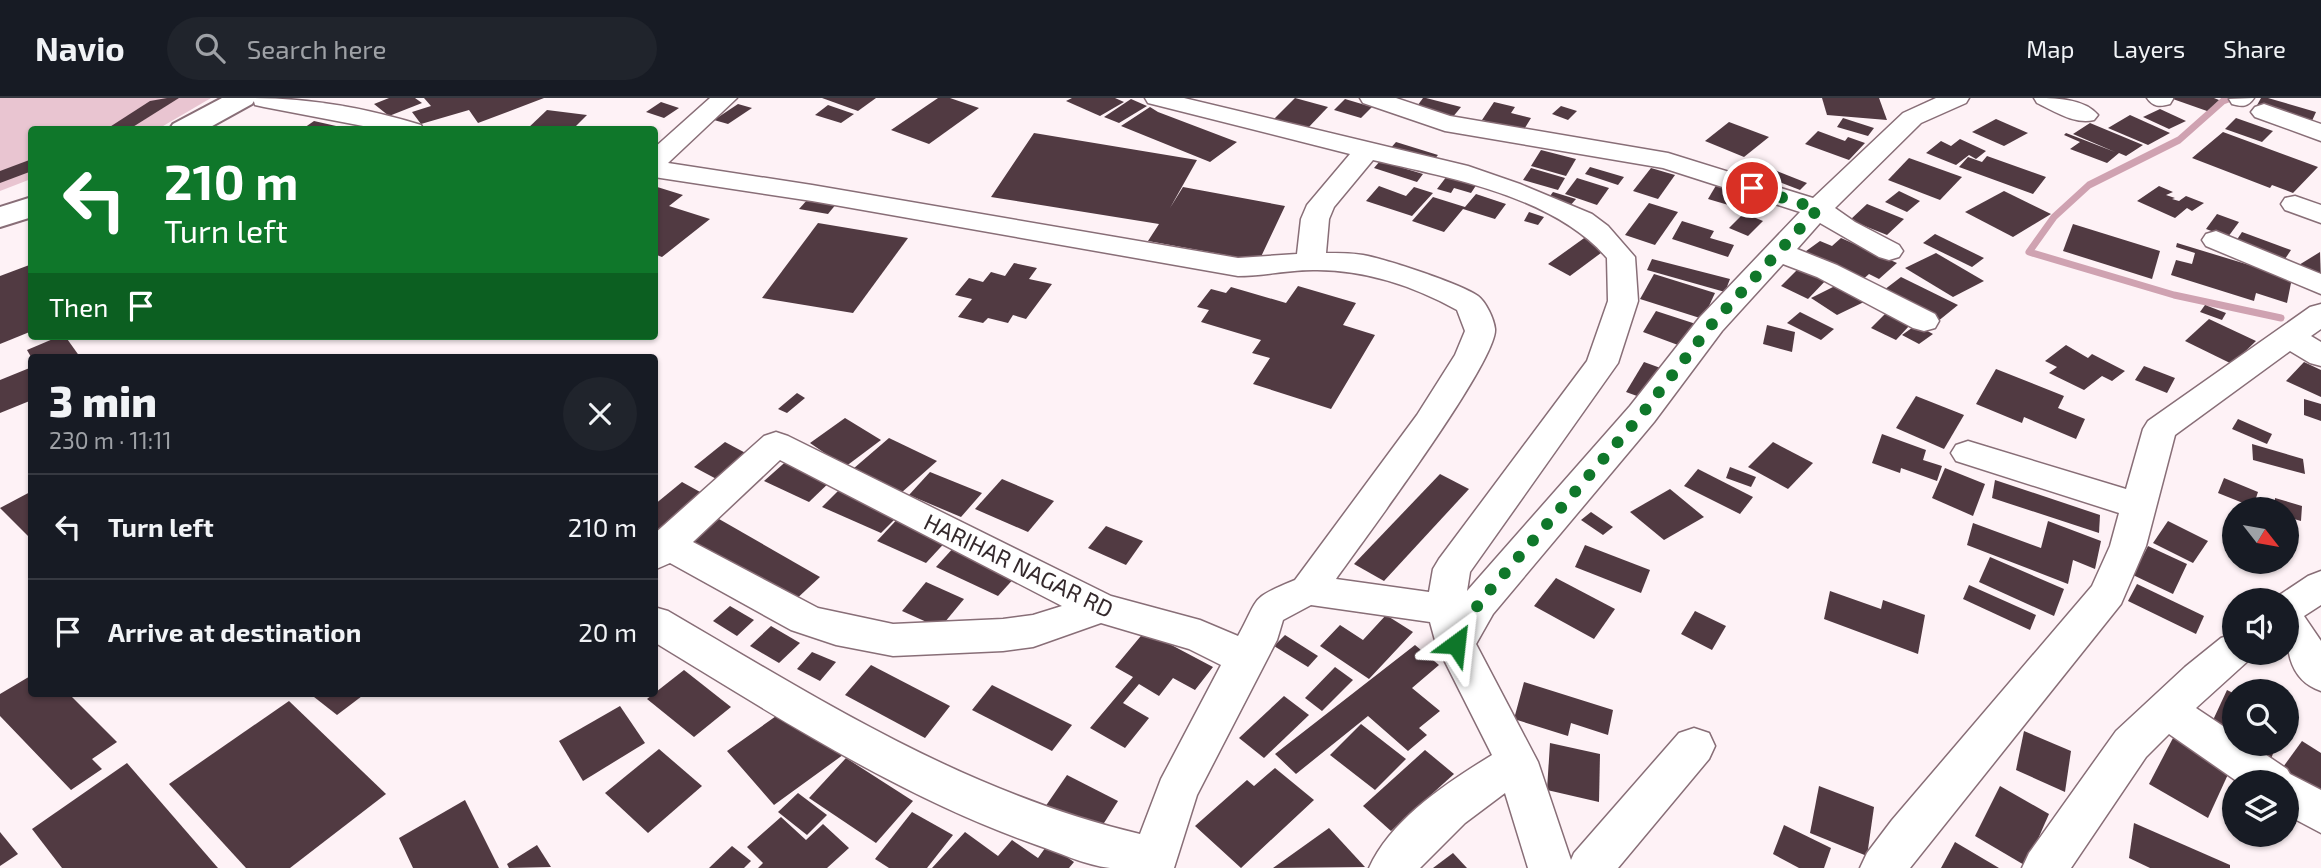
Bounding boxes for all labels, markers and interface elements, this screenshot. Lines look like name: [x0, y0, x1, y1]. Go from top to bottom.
search box: [167, 17, 657, 80]
text: Navio: [35, 28, 125, 68]
icon: search: [191, 29, 229, 67]
text: Search here: [247, 33, 386, 64]
text: Map: [2026, 34, 2074, 63]
text: Layers: [2112, 34, 2185, 63]
text: Share: [2223, 34, 2286, 63]
text: 210 m: [164, 151, 298, 210]
icon: left: [49, 154, 140, 245]
pin: [1722, 158, 1782, 218]
icon: arrive: [1733, 169, 1771, 207]
text: Turn left: [164, 211, 288, 249]
icon: arrive: [122, 287, 160, 325]
text: Then: [49, 291, 108, 322]
text: 3 min: [49, 375, 157, 425]
button: close: [563, 377, 637, 451]
text: 230 m · 11:11: [49, 426, 172, 454]
north arrow: [2222, 497, 2300, 574]
map controls: [2222, 497, 2299, 847]
street label: HARIHAR NAGAR RD: [920, 507, 1118, 623]
icon: left: [49, 508, 87, 546]
text: Turn left: [108, 511, 214, 542]
text: 210 m: [568, 511, 637, 542]
button: sound: [2222, 588, 2299, 665]
position arrow: [1419, 607, 1493, 681]
icon: arrive: [49, 613, 87, 651]
text: Arrive at destination: [108, 616, 361, 647]
text: 20 m: [578, 616, 637, 647]
button: search: [2222, 679, 2299, 756]
button: layers: [2222, 770, 2299, 847]

